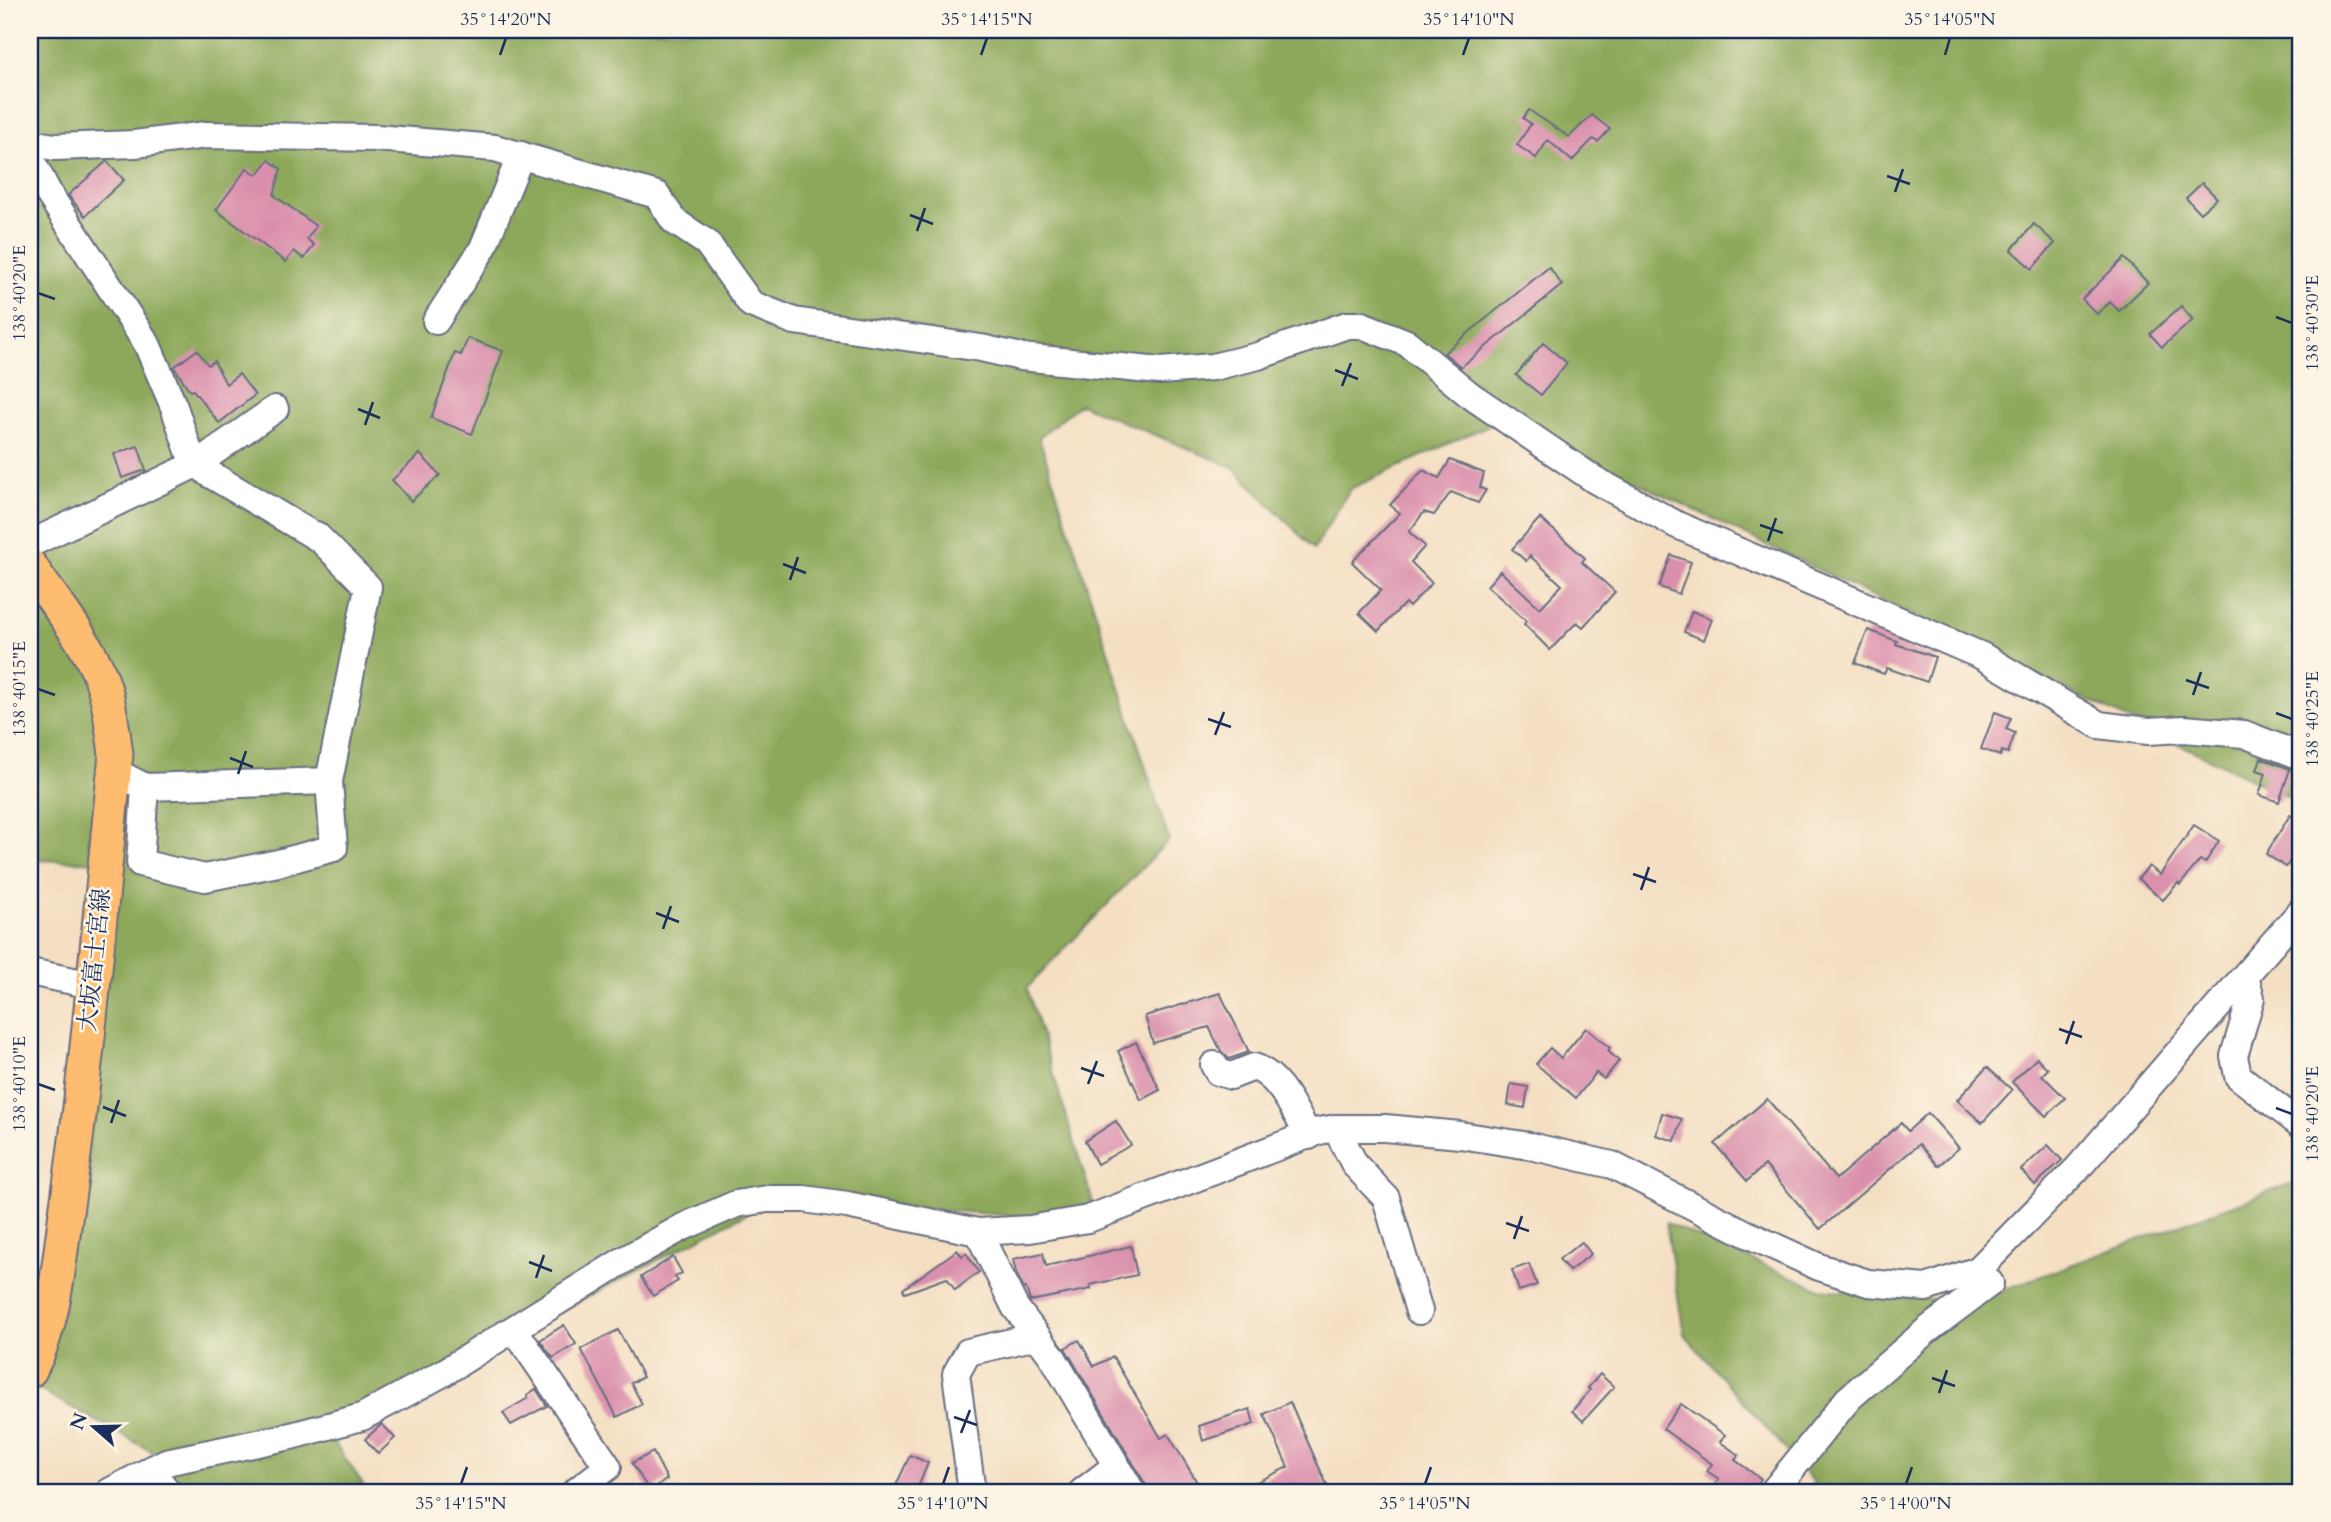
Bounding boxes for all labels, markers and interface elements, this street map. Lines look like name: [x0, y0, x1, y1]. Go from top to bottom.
text: 35°14'20"N: [460, 7, 552, 32]
text: 35°14'15"N: [941, 7, 1033, 32]
text: 35°14'10"N: [1423, 7, 1515, 32]
text: 35°14'05"N: [1904, 7, 1996, 32]
text: 138°40'20"E: [7, 245, 32, 341]
text: 138°40'30"E: [2300, 275, 2325, 371]
text: 138°40'15"E: [7, 641, 32, 737]
text: 138°40'25"E: [2300, 671, 2325, 767]
street label: 大坂富士宮線: [71, 887, 118, 1033]
text: 138°40'10"E: [7, 1036, 32, 1132]
text: 138°40'20"E: [2300, 1066, 2325, 1162]
north arrow: [60, 1392, 130, 1462]
text: N: [64, 1409, 94, 1434]
text: 35°14'15"N: [415, 1491, 507, 1516]
text: 35°14'10"N: [897, 1491, 989, 1516]
text: 35°14'05"N: [1379, 1491, 1471, 1516]
text: 35°14'00"N: [1860, 1491, 1952, 1516]

